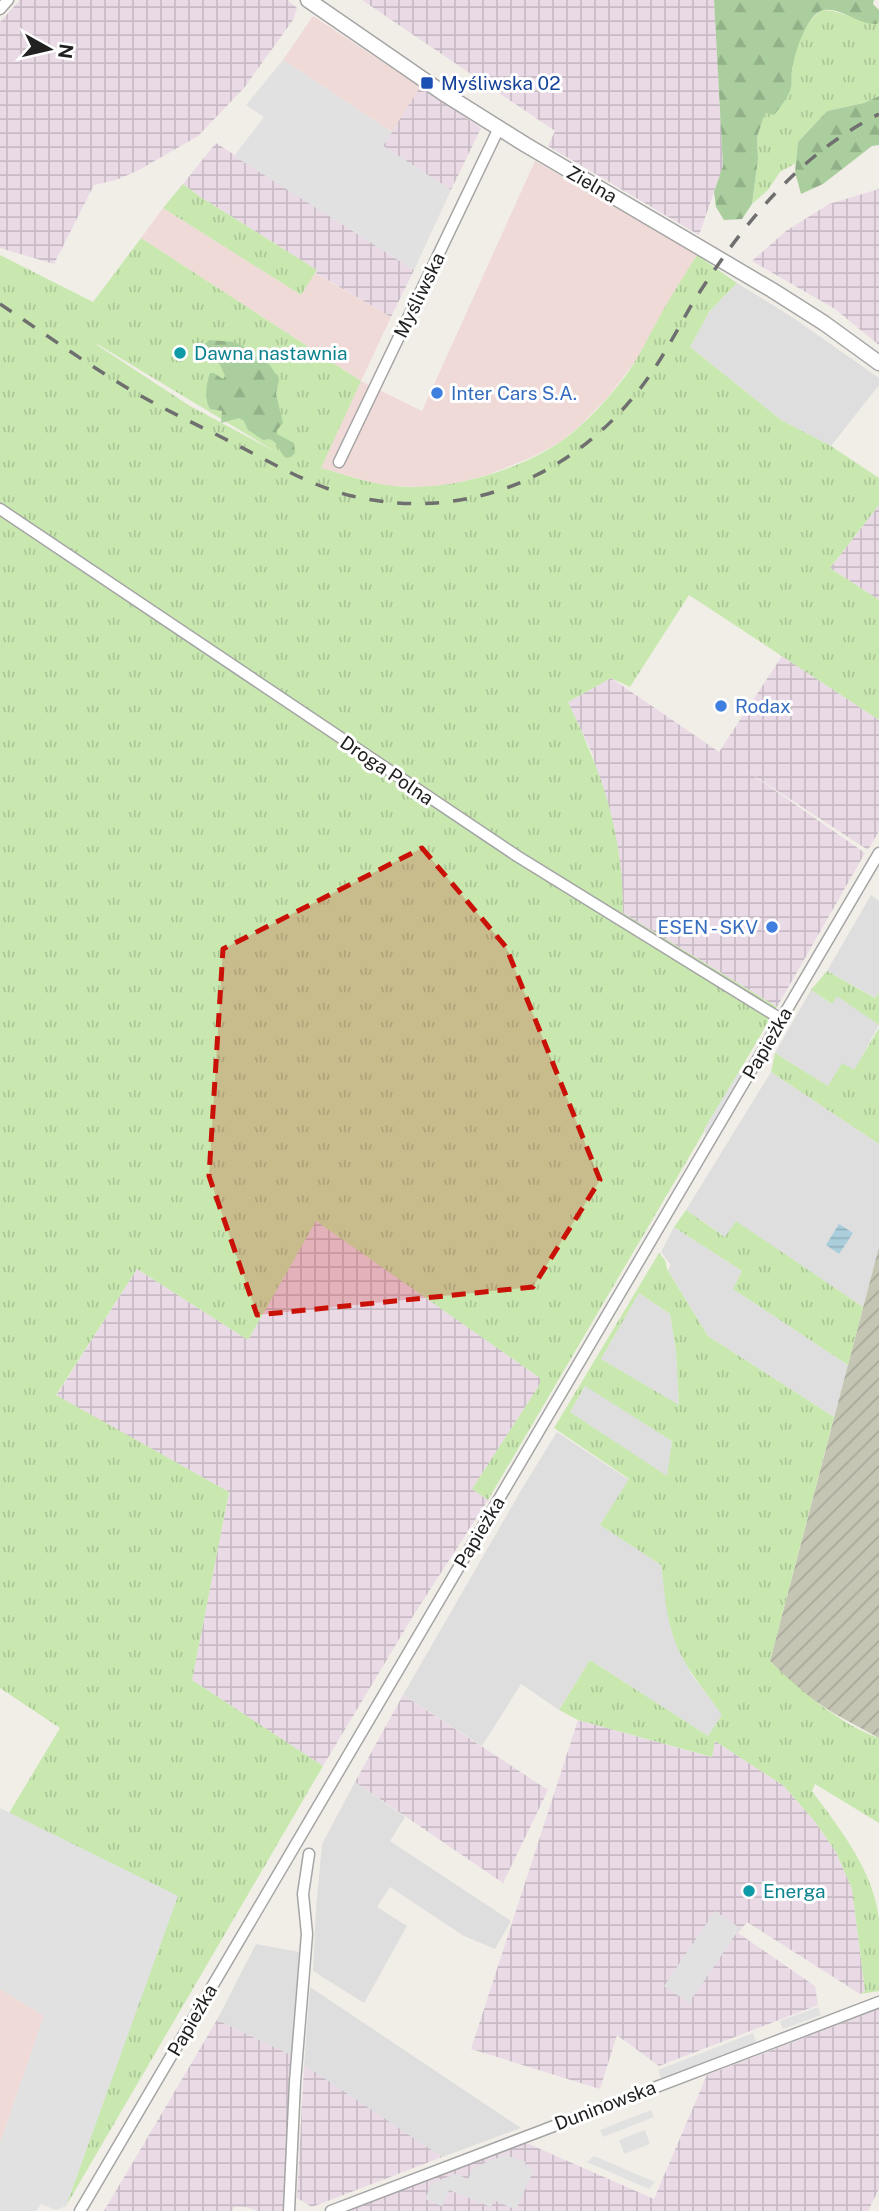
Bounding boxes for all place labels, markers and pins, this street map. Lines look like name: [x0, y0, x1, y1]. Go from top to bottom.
place label: Myśliwska 02: [441, 72, 561, 94]
marker: Myśliwska 02: [419, 75, 435, 91]
place label: Dawna nastawnia: [194, 342, 348, 364]
marker: Dawna nastawnia: [172, 345, 188, 361]
place label: Inter Cars S.A.: [451, 382, 577, 404]
marker: Inter Cars S.A.: [429, 385, 445, 401]
place label: Rodax: [735, 695, 791, 717]
marker: Rodax: [713, 698, 729, 714]
place label: ESEN - SKV: [657, 916, 758, 938]
marker: ESEN - SKV: [764, 919, 780, 935]
place label: Energa: [763, 1880, 825, 1902]
marker: Energa: [741, 1883, 757, 1899]

